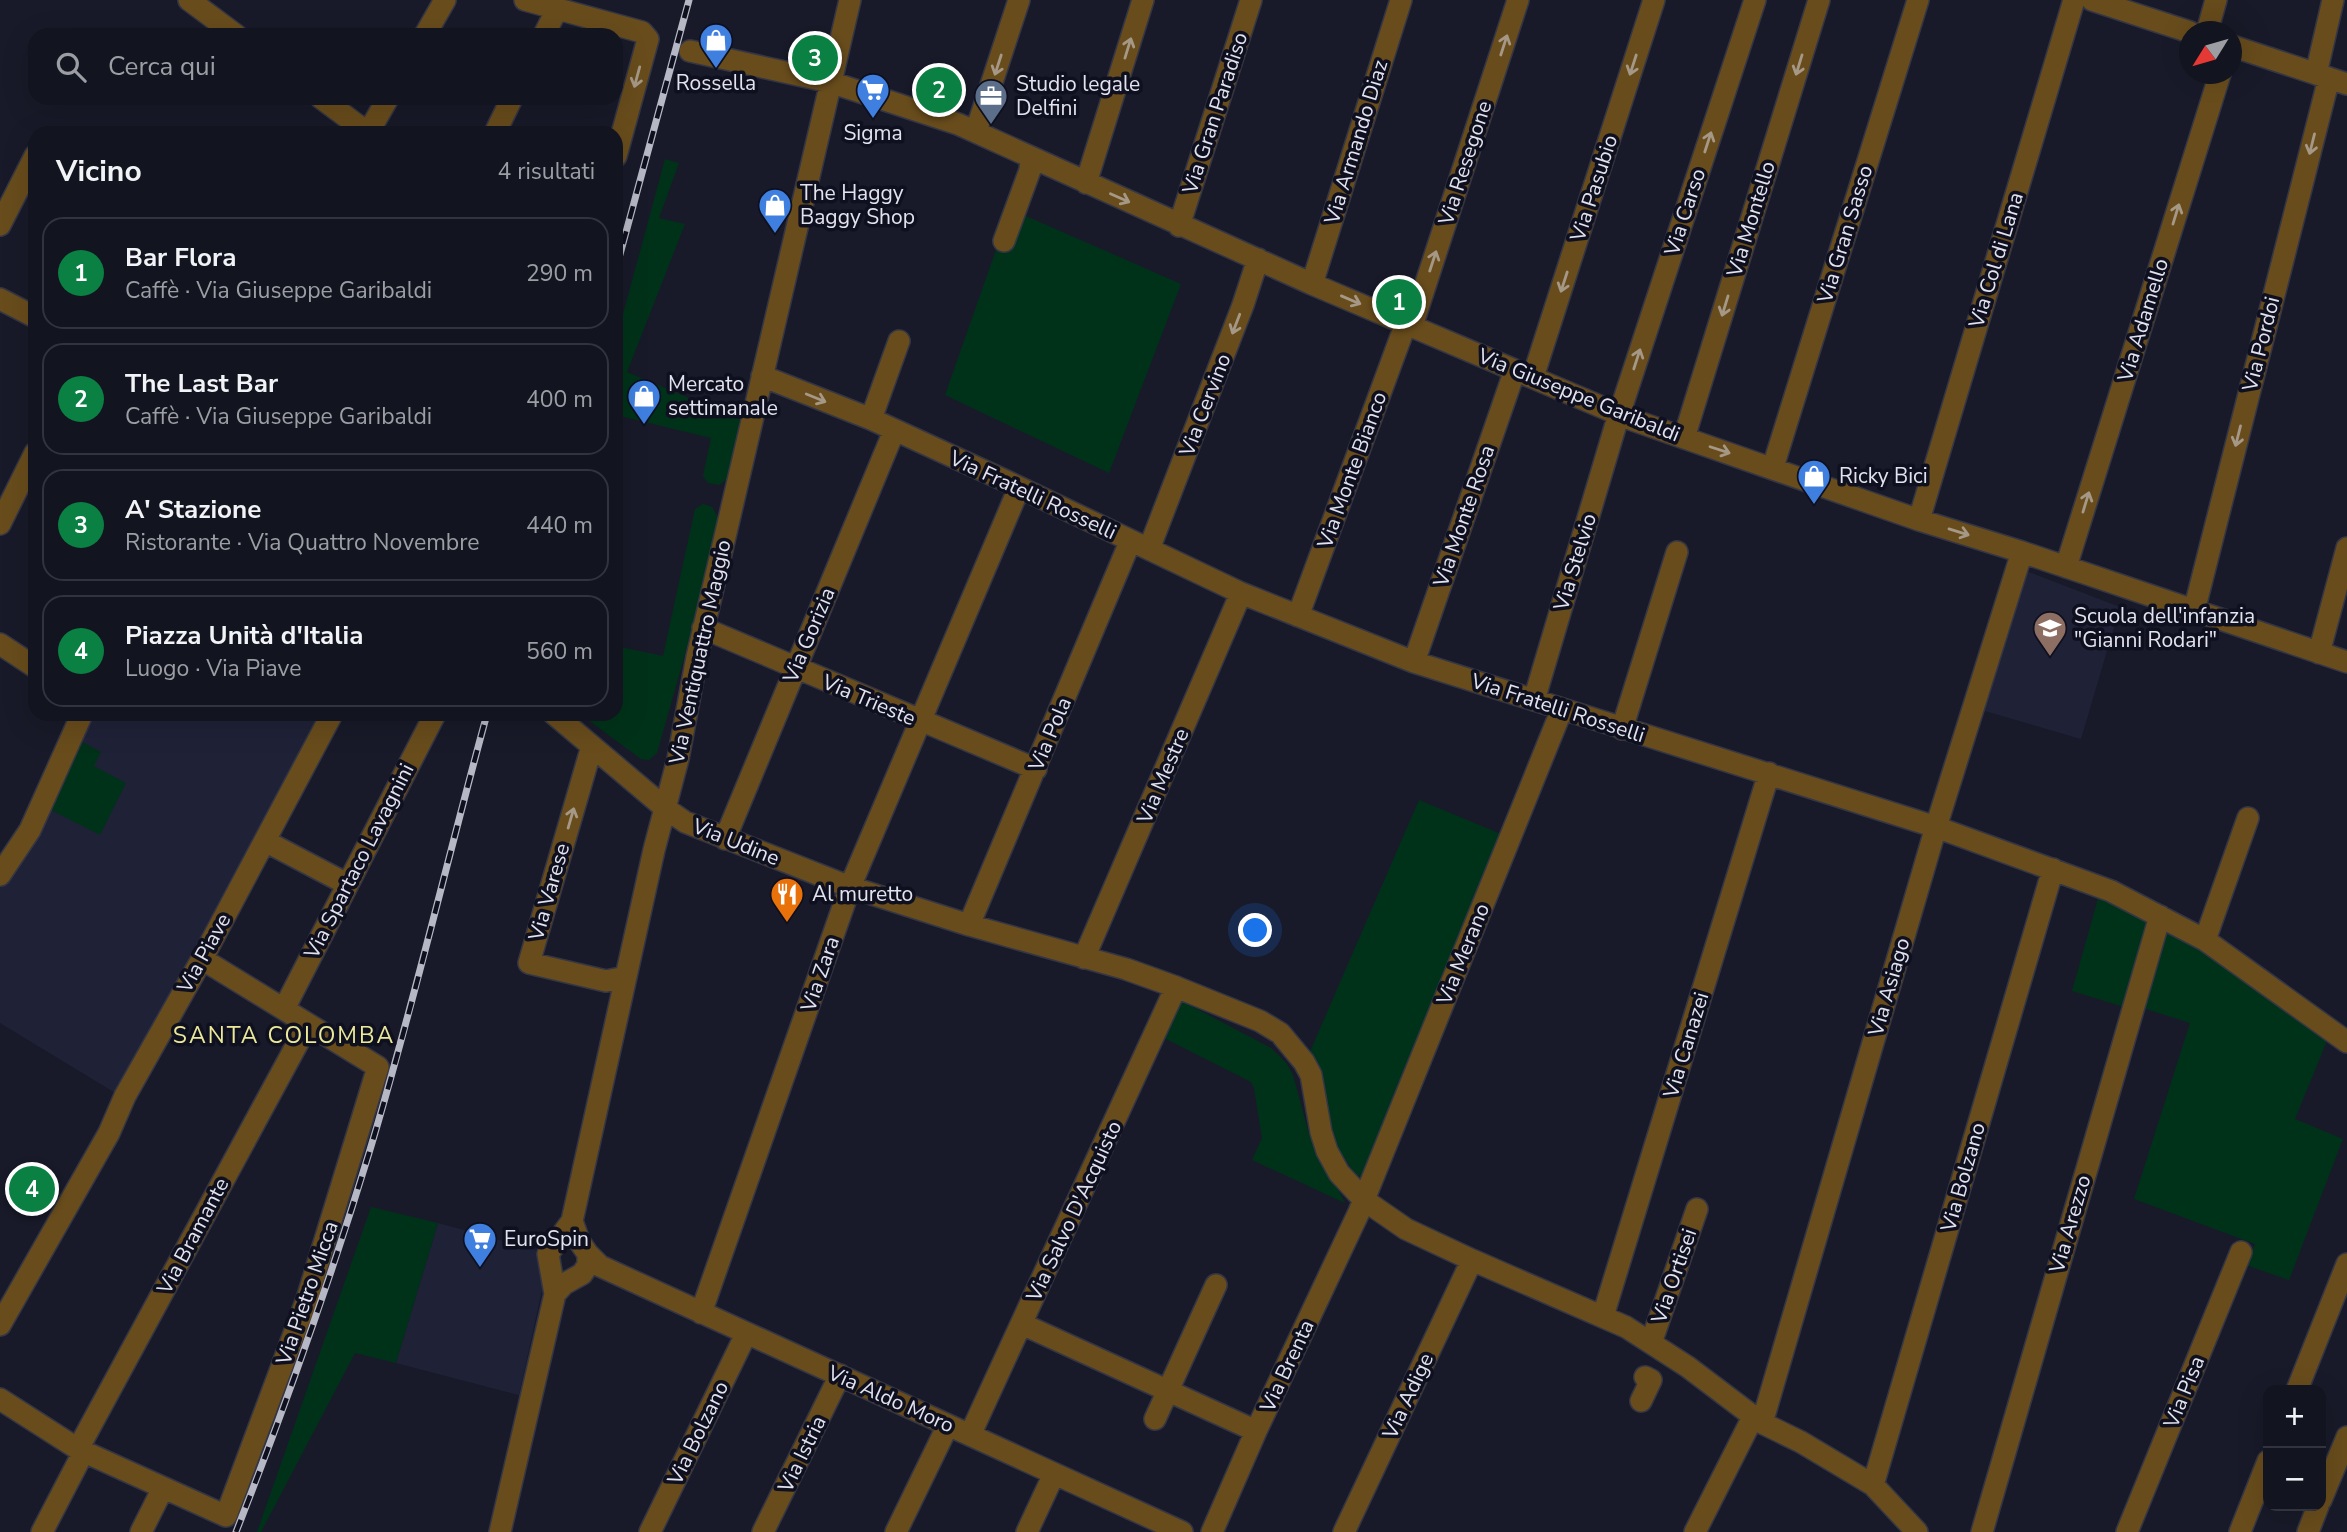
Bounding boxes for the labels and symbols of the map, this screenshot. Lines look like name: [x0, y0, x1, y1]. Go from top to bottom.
shop icon: Rossella: [697, 21, 735, 70]
north arrow: [2179, 21, 2242, 84]
street label: Via Gran Paradiso: [1175, 29, 1254, 198]
pin: 3: [792, 32, 838, 84]
one-way arrow: [1498, 34, 1511, 56]
one-way arrow: [1123, 37, 1135, 59]
one-way arrow: [991, 54, 1004, 76]
one-way arrow: [1626, 54, 1639, 76]
one-way arrow: [1792, 54, 1805, 76]
street label: Via Armando Diaz: [1317, 56, 1394, 229]
pin: 2: [916, 64, 962, 116]
one-way arrow: [630, 66, 643, 88]
place label: Rossella: [676, 69, 756, 97]
place label: Studio legale Delfini: [1016, 70, 1140, 122]
supermarket icon: Sigma: [854, 71, 892, 120]
office icon: Studio legale Delfini: [972, 77, 1010, 126]
street label: Via Resegone: [1431, 97, 1498, 230]
place label: Sigma: [843, 119, 903, 147]
street label: Via Pasubio: [1563, 131, 1624, 246]
one-way arrow: [1703, 132, 1715, 154]
one-way arrow: [2305, 132, 2318, 155]
street label: Via Montello: [1720, 158, 1782, 281]
street label: Via Gran Sasso: [1810, 162, 1879, 307]
street label: Via Carso: [1657, 165, 1712, 260]
place label: The Haggy Baggy Shop: [800, 179, 915, 231]
shop icon: The Haggy Baggy Shop: [756, 186, 794, 235]
street label: Via Col di Lana: [1962, 189, 2030, 332]
one-way arrow: [1109, 192, 1131, 205]
one-way arrow: [2171, 204, 2183, 226]
one-way arrow: [1428, 250, 1440, 272]
street label: Via Adamello: [2111, 255, 2175, 386]
one-way arrow: [1556, 270, 1569, 292]
pin: 1: [1376, 276, 1422, 328]
street label: Via Pordoi: [2235, 294, 2286, 395]
one-way arrow: [1339, 295, 1361, 308]
one-way arrow: [1717, 295, 1730, 317]
one-way arrow: [1228, 312, 1241, 334]
street label: Via Giuseppe Garibaldi: [1473, 341, 1684, 448]
one-way arrow: [1632, 348, 1644, 370]
street label: Via Cervino: [1172, 350, 1237, 461]
place label: Mercato settimanale: [668, 370, 778, 422]
shop icon: Mercato settimanale: [625, 377, 663, 426]
street label: Via Monte Bianco: [1310, 388, 1393, 553]
one-way arrow: [805, 392, 827, 405]
one-way arrow: [2231, 424, 2244, 447]
street label: Via Monte Rosa: [1426, 441, 1501, 591]
street label: Via Fratelli Rosselli: [944, 444, 1121, 546]
one-way arrow: [1709, 445, 1731, 457]
shop icon: Ricky Bici: [1795, 457, 1833, 506]
place label: Ricky Bici: [1839, 462, 1928, 490]
one-way arrow: [2081, 491, 2094, 513]
street label: Via Stelvio: [1547, 510, 1603, 615]
one-way arrow: [1947, 527, 1969, 539]
street label: Via Ventiquattro Maggio: [662, 537, 737, 768]
street label: Via Gorizia: [776, 583, 842, 688]
place label: Scuola dell'infanzia "Gianni Rodari": [2074, 602, 2255, 654]
school or university icon: Scuola dell'infanzia "Gianni Rodari": [2031, 609, 2069, 658]
street label: Via Fratelli Rosselli: [1467, 666, 1648, 749]
street label: Via Trieste: [817, 667, 920, 732]
street label: Via Pola: [1022, 693, 1078, 776]
street label: Via Mestre: [1130, 724, 1196, 829]
street label: Via Spartaco Lavagnini: [297, 759, 420, 964]
one-way arrow: [565, 807, 578, 829]
street label: Via Udine: [687, 812, 784, 872]
street label: Via Varese: [521, 840, 576, 945]
restaurant icon: Al muretto: [768, 875, 806, 924]
place label: Al muretto: [812, 880, 913, 908]
street label: Via Merano: [1430, 899, 1496, 1010]
street label: Via Piave: [170, 908, 237, 999]
your location: [1238, 913, 1272, 947]
street label: Via Zara: [794, 933, 846, 1016]
street label: Via Asiago: [1861, 935, 1916, 1040]
street label: Via Canazei: [1656, 989, 1715, 1102]
district label: SANTA COLOMBA: [173, 1020, 395, 1051]
street label: Via Salvo D'Acquisto: [1019, 1116, 1128, 1307]
street label: Via Bolzano: [1934, 1119, 1992, 1236]
pin: 4: [9, 1163, 55, 1215]
street label: Via Arezzo: [2042, 1172, 2097, 1277]
street label: Via Bramante: [150, 1173, 235, 1300]
street label: Via Pietro Micca: [269, 1217, 345, 1369]
supermarket icon: EuroSpin: [461, 1220, 499, 1269]
place label: EuroSpin: [504, 1225, 589, 1253]
street label: Via Ortisei: [1644, 1225, 1703, 1328]
street label: Via Brenta: [1253, 1315, 1321, 1418]
street label: Via Adige: [1376, 1349, 1440, 1444]
street label: Via Pisa: [2157, 1352, 2211, 1433]
street label: Via Aldo Moro: [823, 1358, 958, 1439]
street label: Via Bolzano: [660, 1376, 735, 1491]
street label: Via Istria: [771, 1411, 833, 1498]

